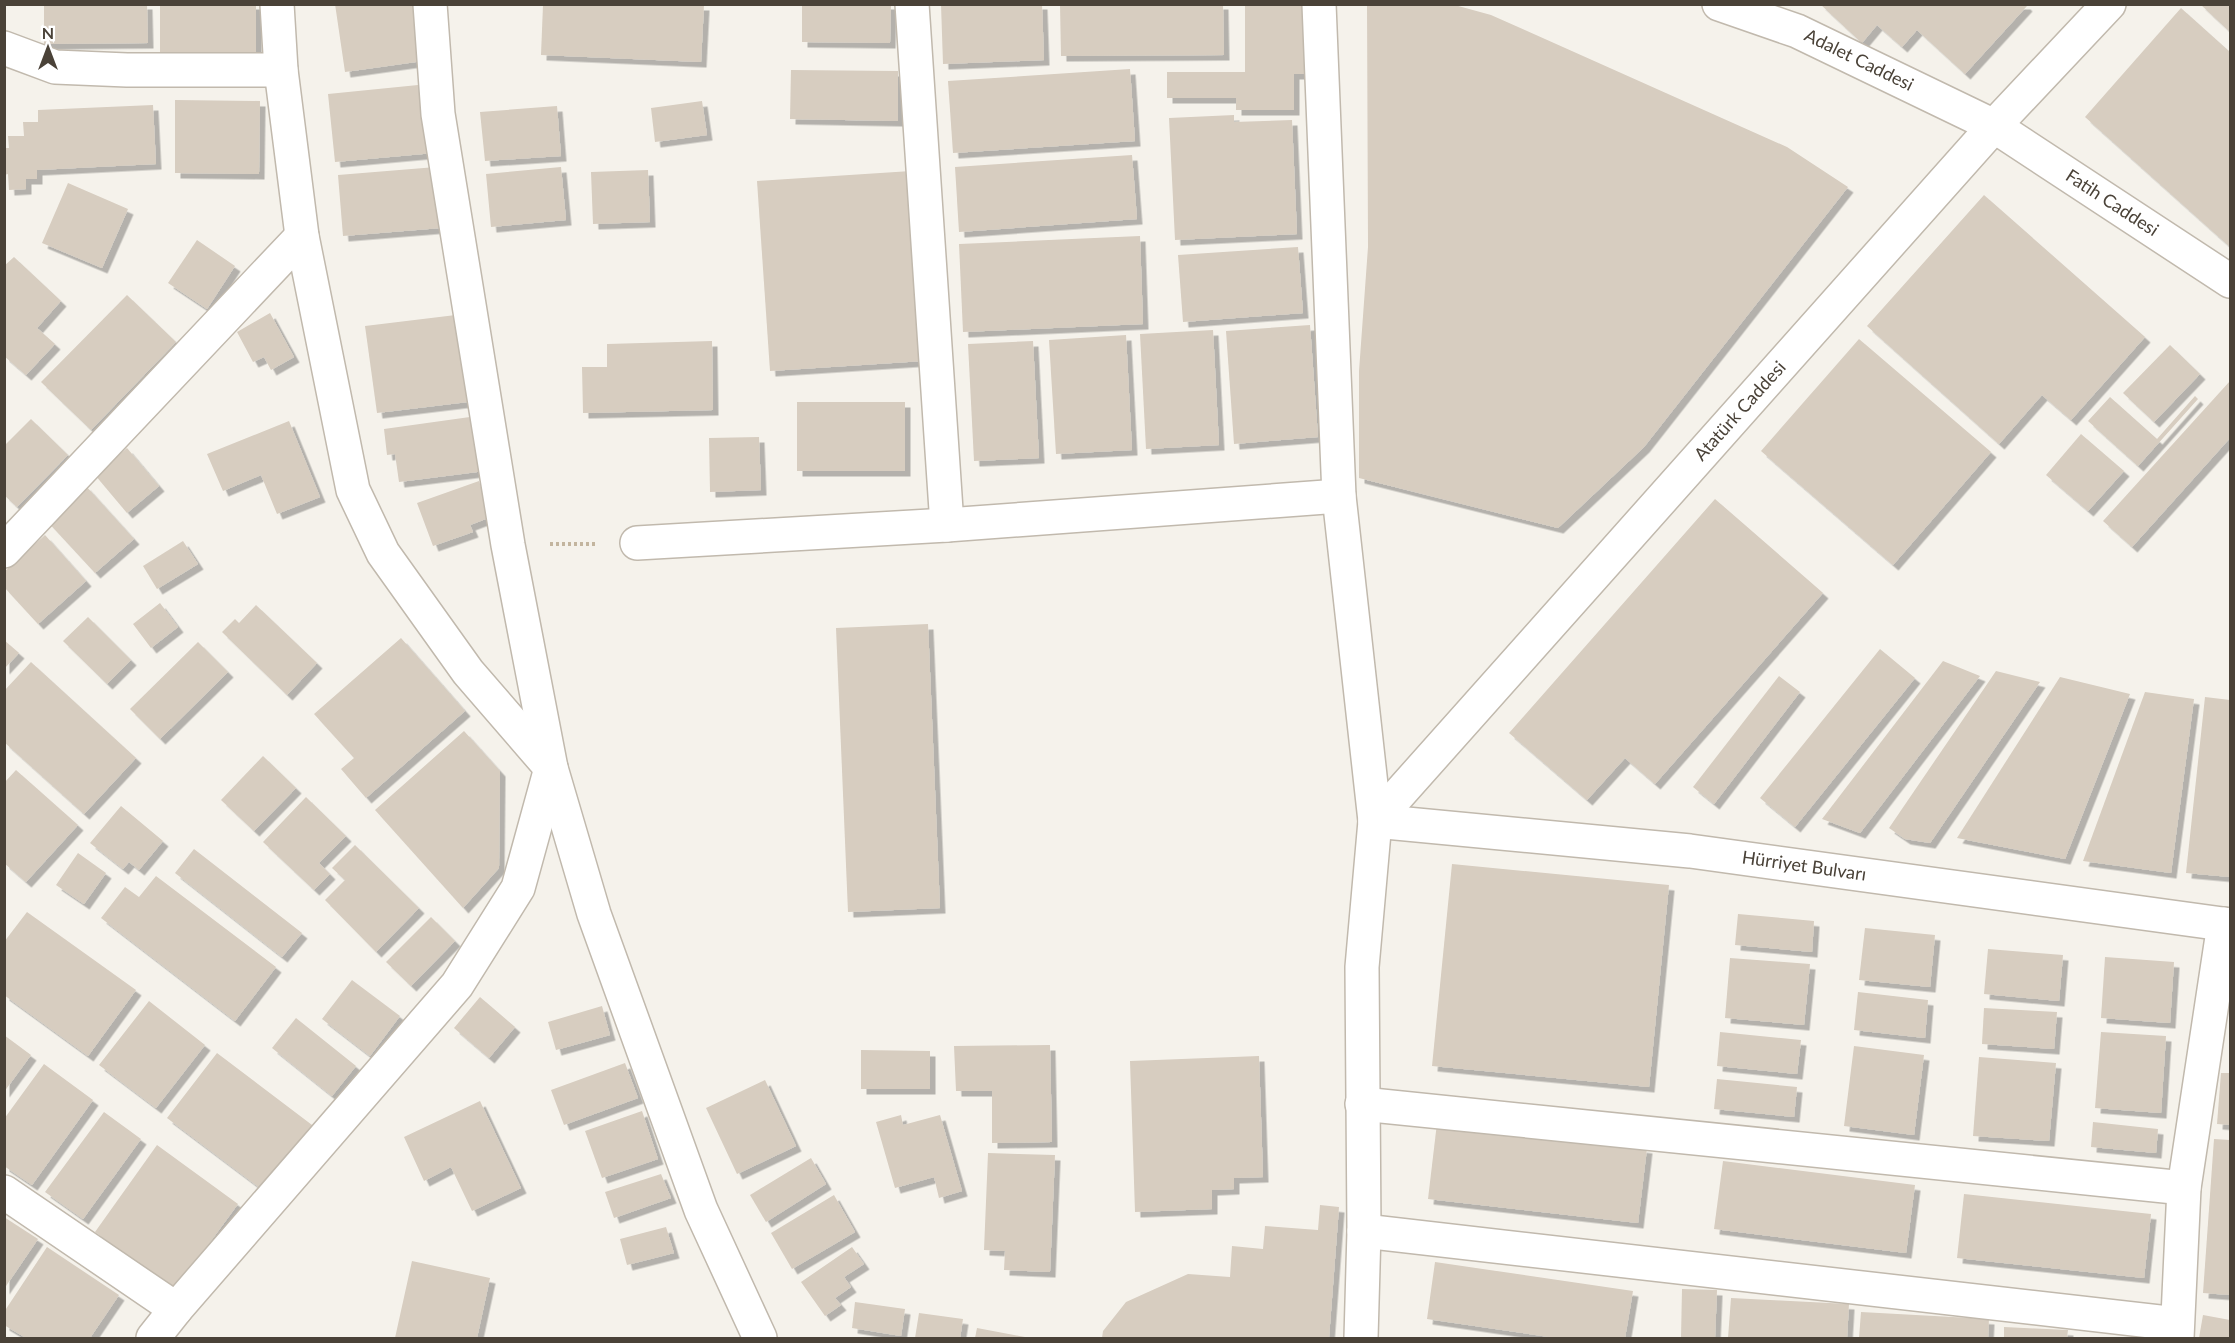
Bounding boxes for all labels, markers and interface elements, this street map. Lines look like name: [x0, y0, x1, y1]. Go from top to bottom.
north arrow: [18, 18, 78, 78]
text: N: [42, 23, 54, 42]
street label: Adalet Caddesi: [1801, 23, 1918, 95]
street label: Fatih Caddesi: [2062, 164, 2163, 240]
street label: Atatürk Caddesi: [1689, 356, 1790, 465]
street label: Hürriyet Bulvarı: [1741, 845, 1868, 885]

